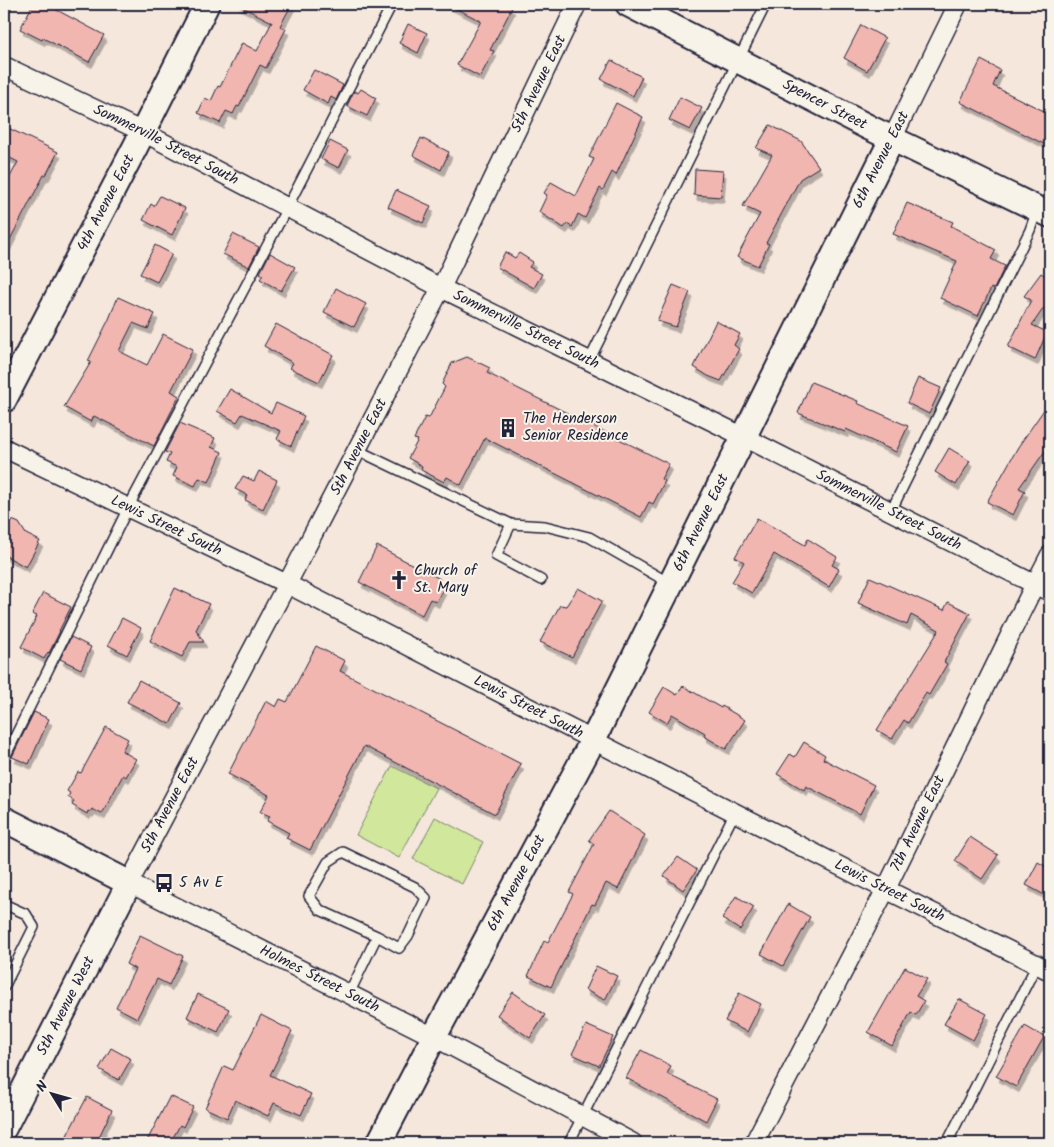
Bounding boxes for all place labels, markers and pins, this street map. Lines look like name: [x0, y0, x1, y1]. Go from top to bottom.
place label: The Henderson Senior Residence: [523, 407, 628, 448]
building icon: The Henderson Senior Residence: [497, 417, 519, 439]
place label: Church of St. Mary: [414, 559, 478, 600]
church icon: Church of St. Mary: [388, 569, 410, 591]
place label: 5 Av E: [179, 871, 225, 895]
bus stop icon: 5 Av E: [153, 872, 175, 894]

